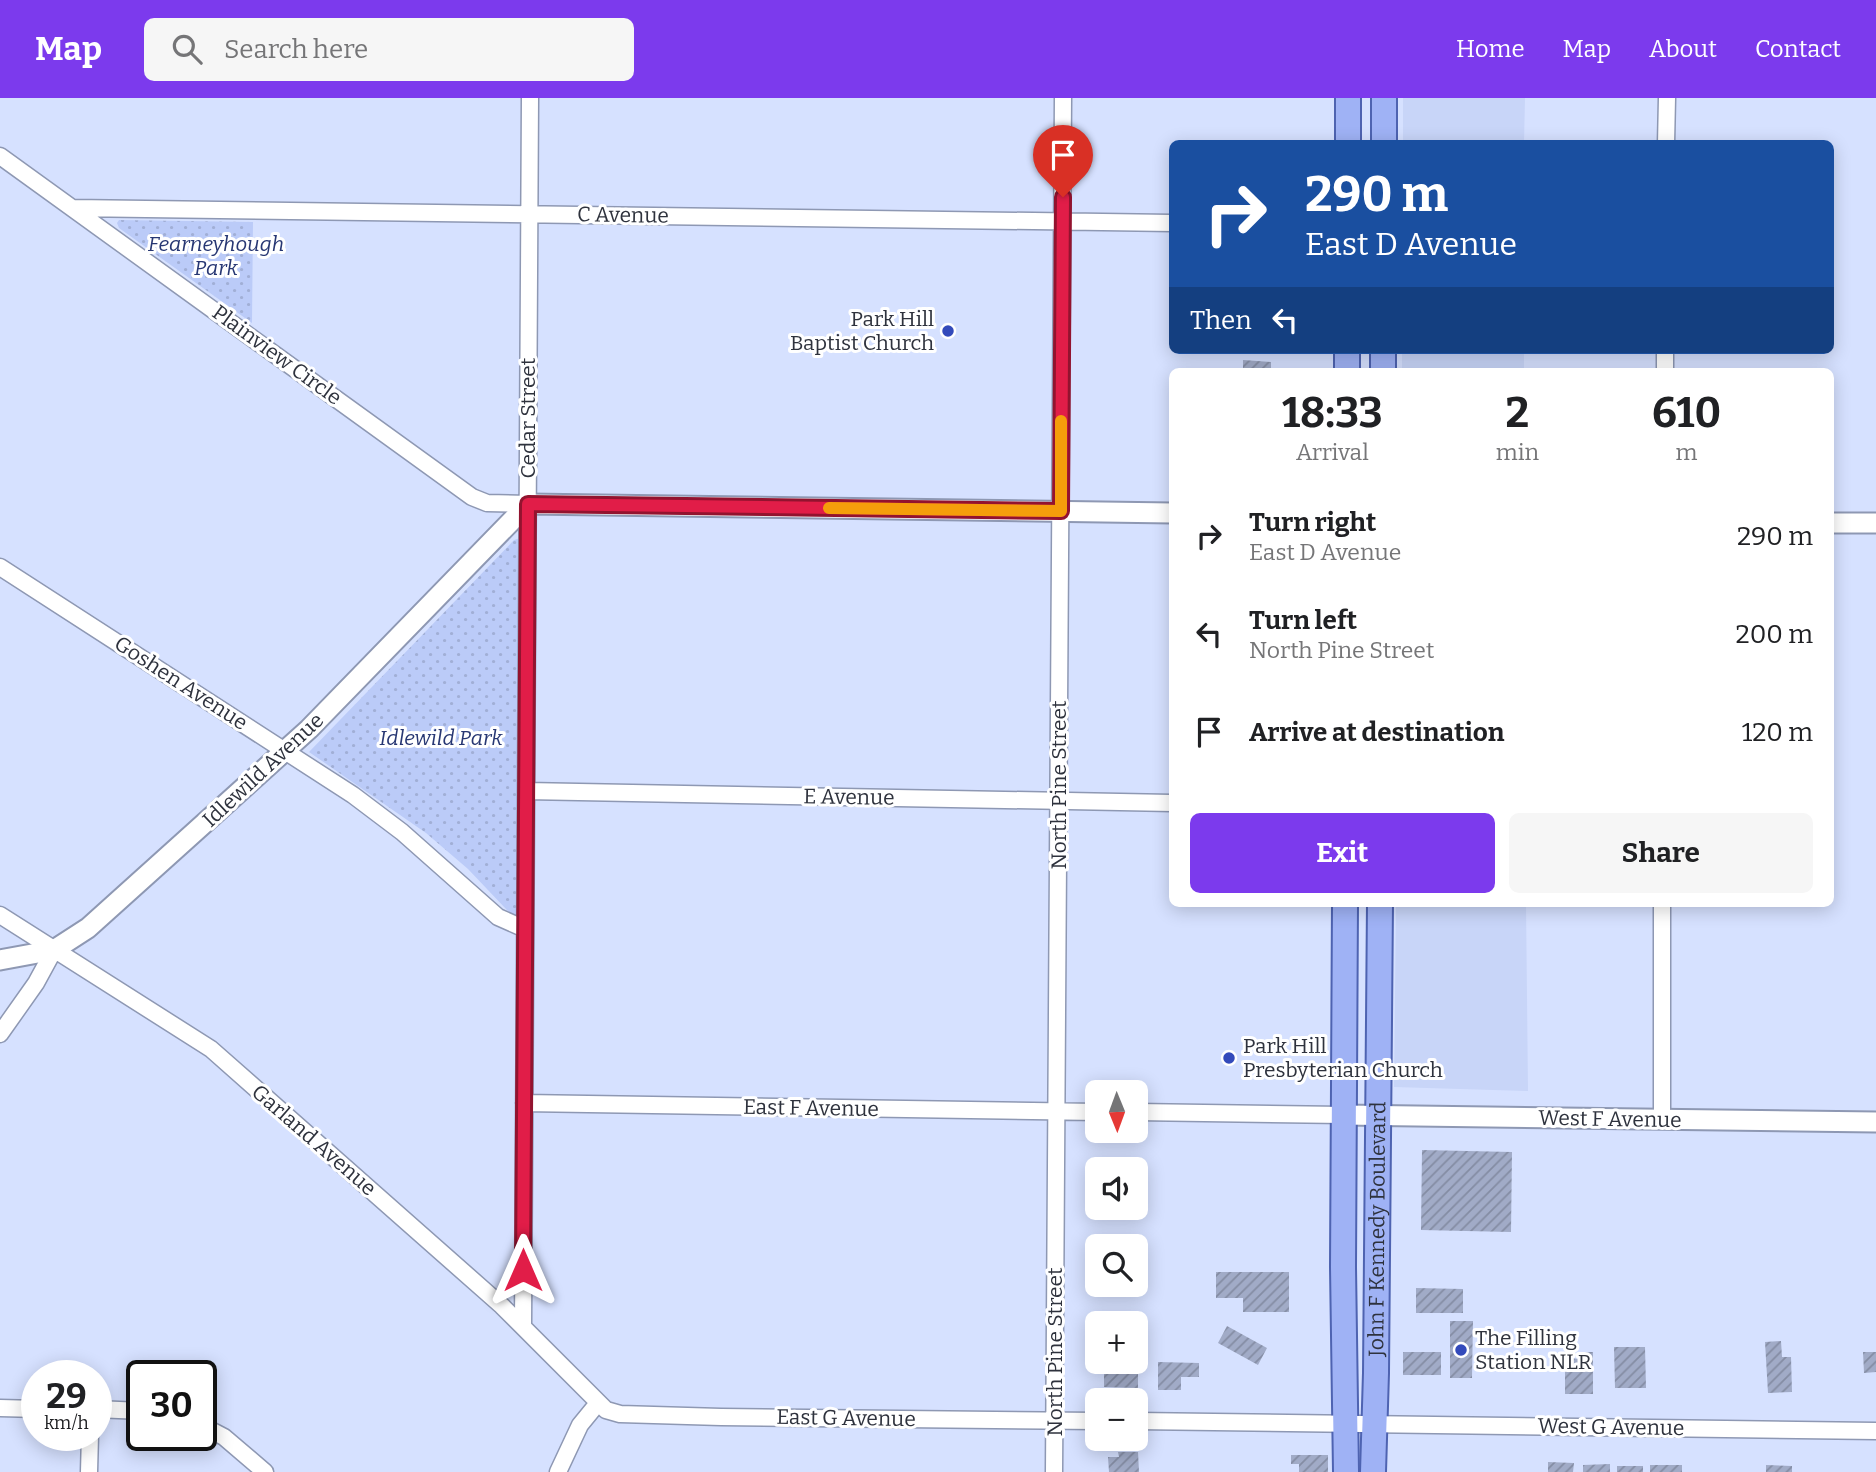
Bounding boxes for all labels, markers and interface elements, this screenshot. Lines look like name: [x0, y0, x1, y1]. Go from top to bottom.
search box: [144, 18, 634, 81]
text: Map: [35, 29, 102, 69]
icon: search: [168, 30, 206, 68]
text: Search here: [224, 34, 368, 65]
text: Home: [1456, 35, 1525, 63]
text: Map: [1563, 35, 1611, 63]
text: About: [1649, 35, 1717, 63]
text: Contact: [1755, 35, 1841, 63]
pin: [1033, 125, 1093, 197]
icon: arrive: [1044, 136, 1082, 174]
text: 290 m: [1305, 165, 1448, 224]
icon: right: [1190, 168, 1281, 259]
street label: C Avenue: [577, 201, 669, 229]
text: East D Avenue: [1305, 225, 1517, 263]
park label: Fearneyhough Park: [148, 231, 284, 281]
street label: Plainview Circle: [207, 299, 347, 411]
icon: left: [1266, 301, 1304, 339]
text: Then: [1190, 305, 1252, 336]
place label: Park Hill Baptist Church: [790, 306, 934, 356]
marker: Park Hill Baptist Church: [940, 323, 956, 339]
street label: Cedar Street: [515, 357, 541, 478]
text: 18:33: [1282, 388, 1383, 438]
text: 2: [1506, 388, 1529, 438]
text: 610: [1652, 388, 1721, 438]
text: Arrival: [1296, 438, 1369, 466]
text: min: [1496, 438, 1539, 466]
text: m: [1676, 438, 1698, 466]
text: Turn right: [1249, 507, 1376, 538]
icon: right: [1190, 517, 1228, 555]
text: 290 m: [1737, 521, 1813, 552]
text: East D Avenue: [1249, 538, 1401, 566]
text: Turn left: [1249, 605, 1357, 636]
icon: left: [1190, 615, 1228, 653]
text: 200 m: [1736, 619, 1813, 650]
street label: Goshen Avenue: [110, 630, 252, 736]
text: North Pine Street: [1249, 636, 1434, 664]
street label: North Pine Street: [1046, 700, 1072, 870]
street label: Idlewild Avenue: [197, 707, 329, 833]
icon: arrive: [1190, 713, 1228, 751]
text: Arrive at destination: [1249, 717, 1504, 748]
text: 120 m: [1742, 717, 1813, 748]
park label: Idlewild Park: [379, 725, 503, 751]
street label: E Avenue: [803, 783, 895, 811]
button: Exit: [1190, 813, 1495, 893]
button: Share: [1509, 813, 1813, 893]
place label: Park Hill Presbyterian Church: [1243, 1033, 1443, 1083]
marker: Park Hill Presbyterian Church: [1221, 1050, 1237, 1066]
street label: Garland Avenue: [246, 1079, 382, 1201]
north arrow: [1085, 1080, 1148, 1143]
map controls: [1085, 1080, 1148, 1451]
street label: East F Avenue: [743, 1094, 879, 1122]
street label: John F Kennedy Boulevard: [1363, 1101, 1391, 1358]
street label: West F Avenue: [1538, 1105, 1682, 1133]
button: sound: [1085, 1157, 1148, 1220]
position arrow: [486, 1233, 560, 1307]
button: search: [1085, 1234, 1148, 1297]
street label: North Pine Street: [1042, 1267, 1068, 1437]
button: +: [1085, 1311, 1148, 1374]
place label: The Filling Station NLR: [1475, 1325, 1592, 1375]
marker: The Filling Station NLR: [1453, 1342, 1469, 1358]
speed limit sign: 30: [126, 1360, 217, 1451]
text: 29: [46, 1375, 87, 1417]
button: −: [1085, 1388, 1148, 1451]
street label: East G Avenue: [776, 1404, 916, 1432]
text: km/h: [44, 1412, 89, 1434]
street label: West G Avenue: [1537, 1413, 1685, 1441]

